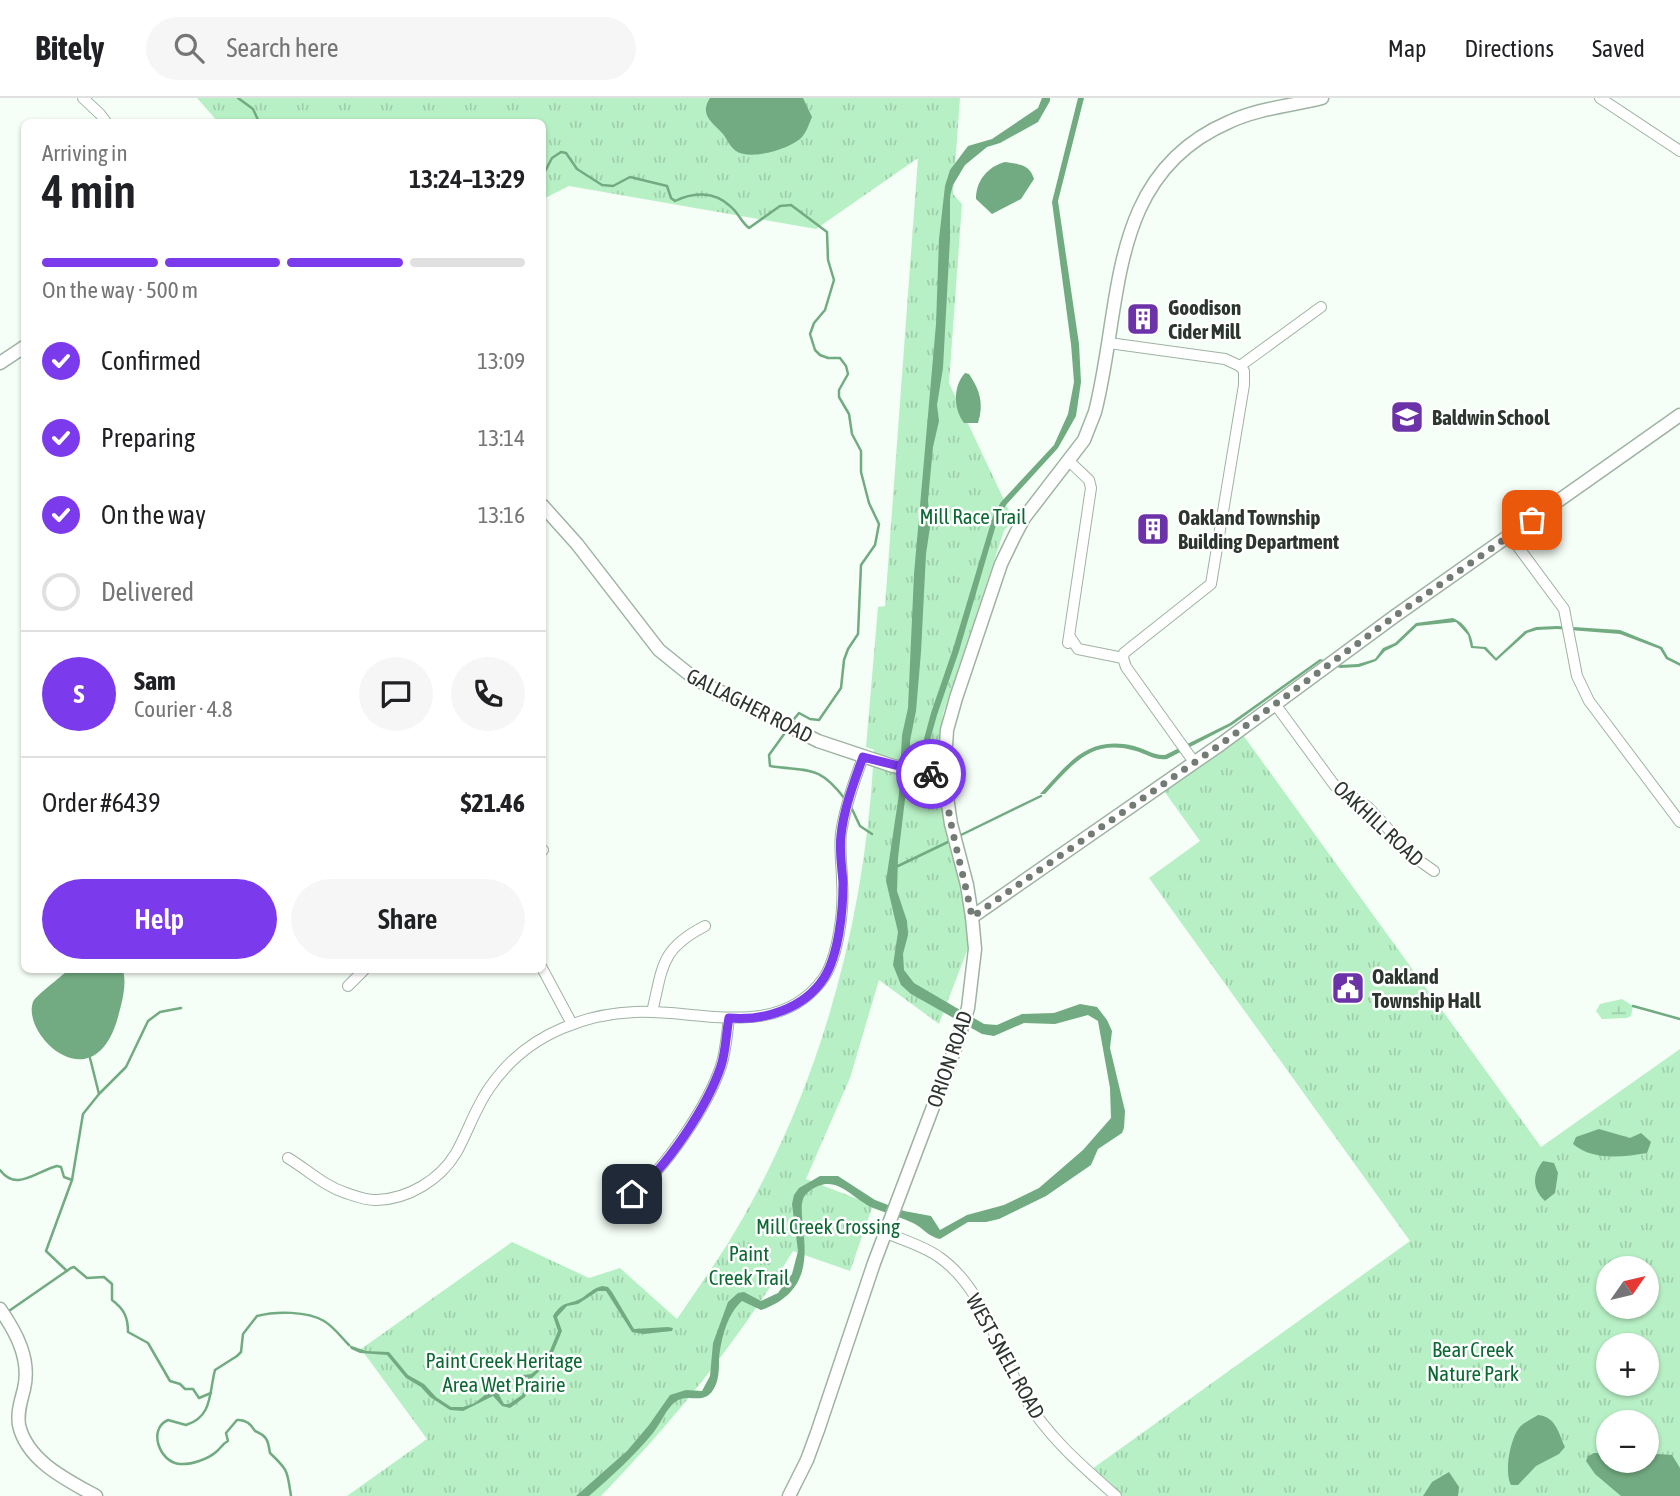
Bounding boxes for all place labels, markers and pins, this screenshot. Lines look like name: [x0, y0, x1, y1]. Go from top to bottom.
place label: Goodison Cider Mill: [1168, 295, 1241, 343]
building icon: Goodison Cider Mill: [1124, 300, 1162, 338]
school or university icon: Baldwin School: [1388, 398, 1426, 436]
place label: Baldwin School: [1432, 405, 1550, 429]
pin: [1502, 490, 1562, 550]
place label: Oakland Township Building Department: [1178, 505, 1339, 553]
building icon: Oakland Township Building Department: [1134, 510, 1172, 548]
place label: Oakland Township Hall: [1372, 964, 1481, 1012]
public building icon: Oakland Township Hall: [1329, 969, 1367, 1007]
pin: [602, 1164, 662, 1224]

